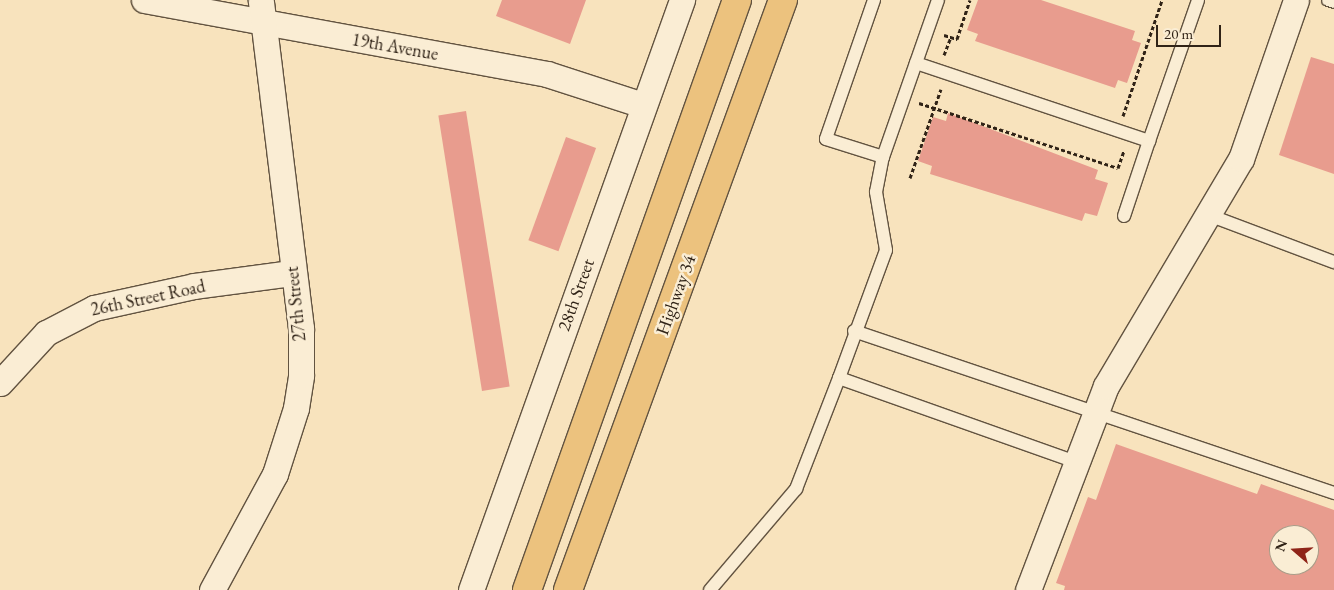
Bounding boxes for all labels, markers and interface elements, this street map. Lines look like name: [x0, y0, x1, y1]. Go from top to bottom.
scale bar: [1159, 15, 1224, 47]
text: 20 m: [1164, 24, 1193, 43]
street label: 19th Avenue: [350, 29, 440, 65]
street label: Highway 34: [652, 252, 700, 338]
street label: 28th Street: [553, 256, 599, 334]
street label: 27th Street: [281, 265, 311, 343]
street label: 26th Street Road: [89, 275, 207, 321]
north arrow: [1269, 525, 1319, 575]
text: N: [1270, 537, 1291, 554]

